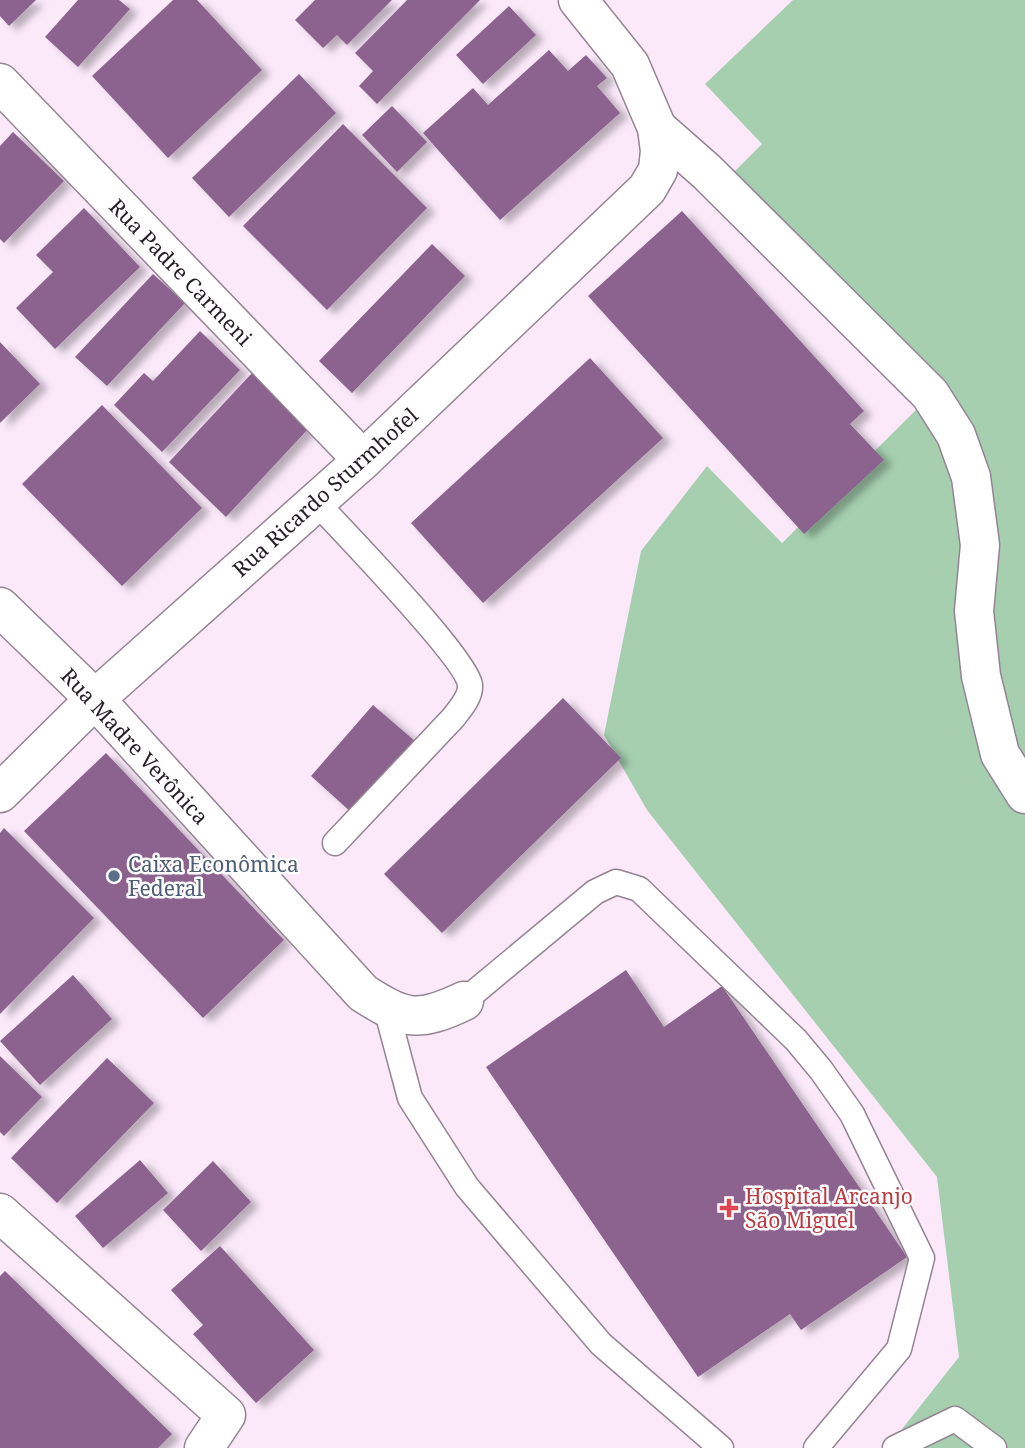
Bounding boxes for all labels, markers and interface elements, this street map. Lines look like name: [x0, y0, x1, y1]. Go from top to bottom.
street label: Rua Padre Carmeni: [103, 192, 259, 352]
street label: Rua Ricardo Sturmhofel: [226, 401, 424, 583]
street label: Rua Madre Verônica: [55, 662, 215, 830]
place label: Caixa Econômica Federal: [128, 850, 299, 902]
marker: Caixa Econômica Federal: [106, 868, 122, 884]
place label: Hospital Arcanjo São Miguel: [745, 1182, 913, 1234]
marker: Hospital Arcanjo São Miguel: [719, 1198, 739, 1218]

